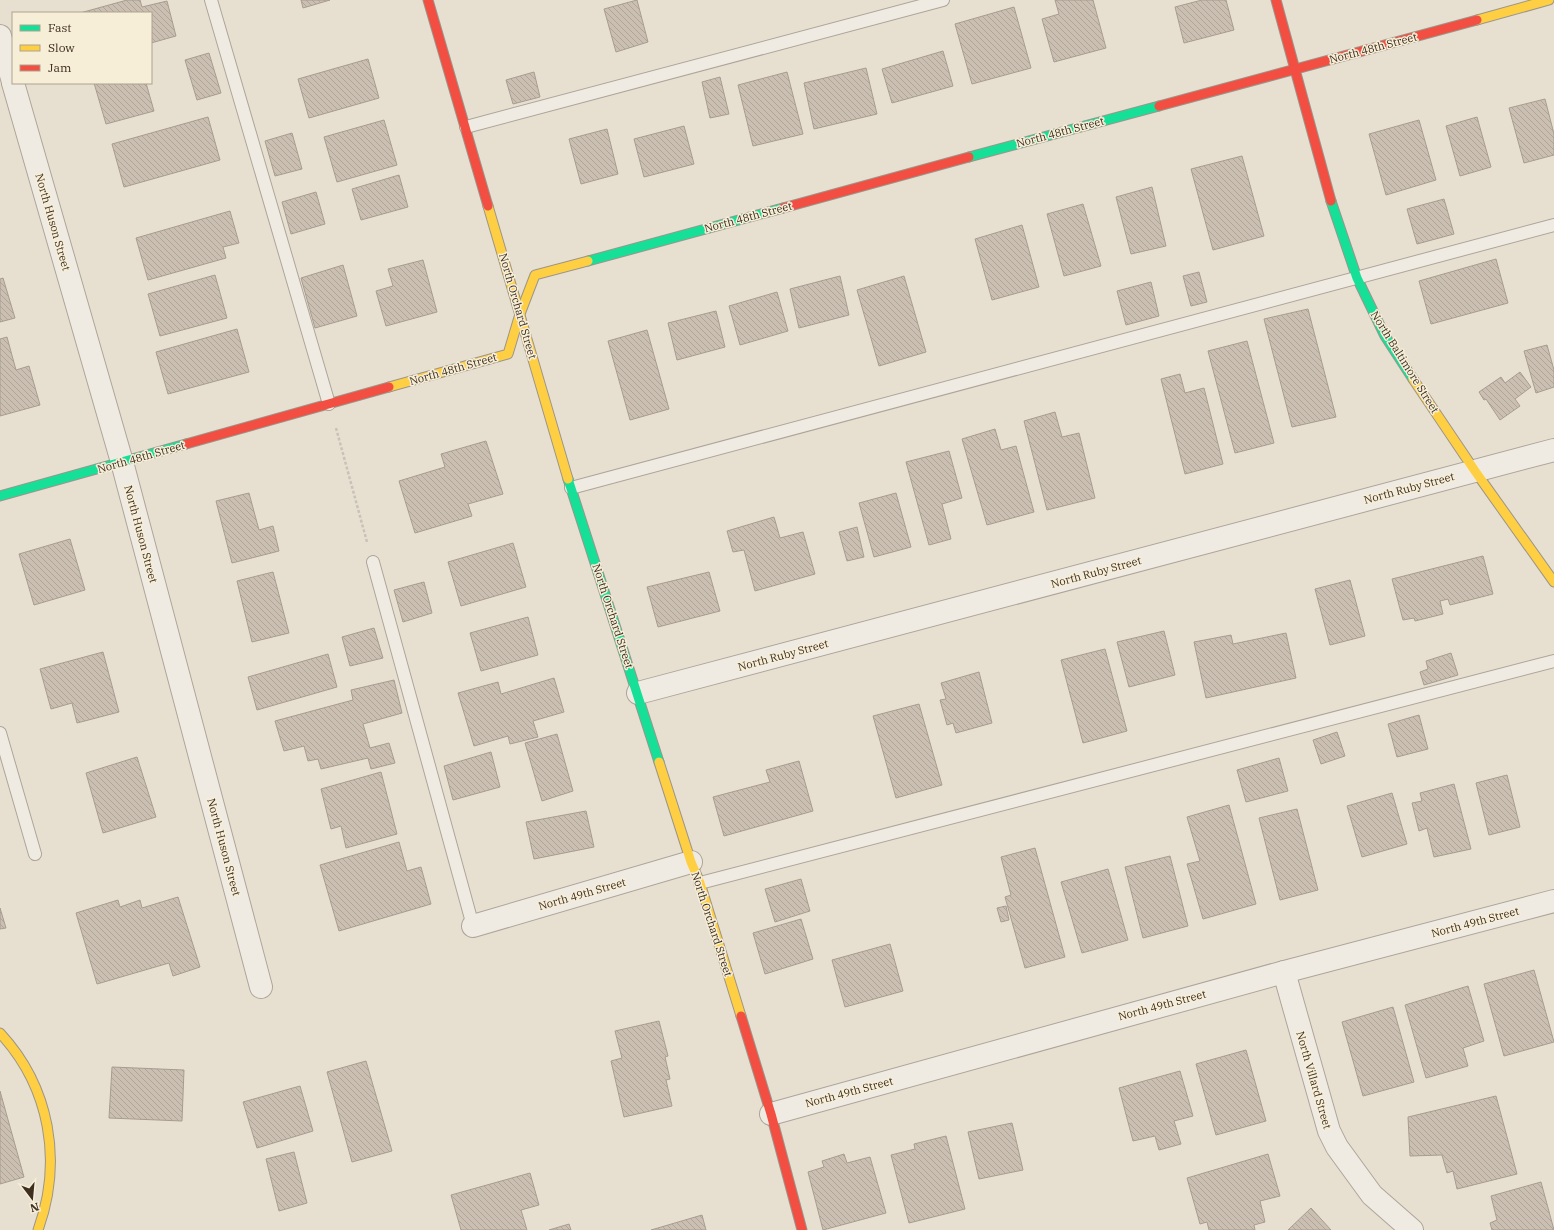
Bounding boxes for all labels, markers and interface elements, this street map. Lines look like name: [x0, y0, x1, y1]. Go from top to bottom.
legend: [12, 12, 152, 84]
text: Fast: [48, 20, 72, 35]
street label: North 48th Street: [1328, 30, 1419, 66]
text: Slow: [48, 40, 75, 55]
text: Jam: [48, 60, 72, 75]
street label: North 48th Street: [1015, 114, 1106, 150]
street label: North Huson Street: [32, 172, 74, 272]
street label: North 48th Street: [703, 199, 794, 235]
street label: North Orchard Street: [496, 252, 540, 361]
street label: North Baltimore Street: [1368, 308, 1442, 416]
street label: North 48th Street: [408, 350, 498, 388]
street label: North 48th Street: [96, 438, 186, 476]
street label: North Ruby Street: [1362, 469, 1456, 507]
street label: North Huson Street: [121, 484, 161, 584]
street label: North Ruby Street: [1049, 553, 1143, 591]
street label: North Orchard Street: [589, 562, 637, 670]
street label: North Ruby Street: [736, 636, 830, 674]
street label: North Huson Street: [204, 797, 244, 897]
street label: North Orchard Street: [688, 870, 736, 978]
street label: North 49th Street: [537, 875, 627, 913]
street label: North 49th Street: [1430, 904, 1521, 940]
street label: North 49th Street: [1117, 987, 1208, 1023]
street label: North Villard Street: [1293, 1029, 1335, 1131]
street label: North 49th Street: [804, 1074, 895, 1110]
north arrow: [12, 1178, 52, 1218]
text: N: [28, 1200, 41, 1216]

